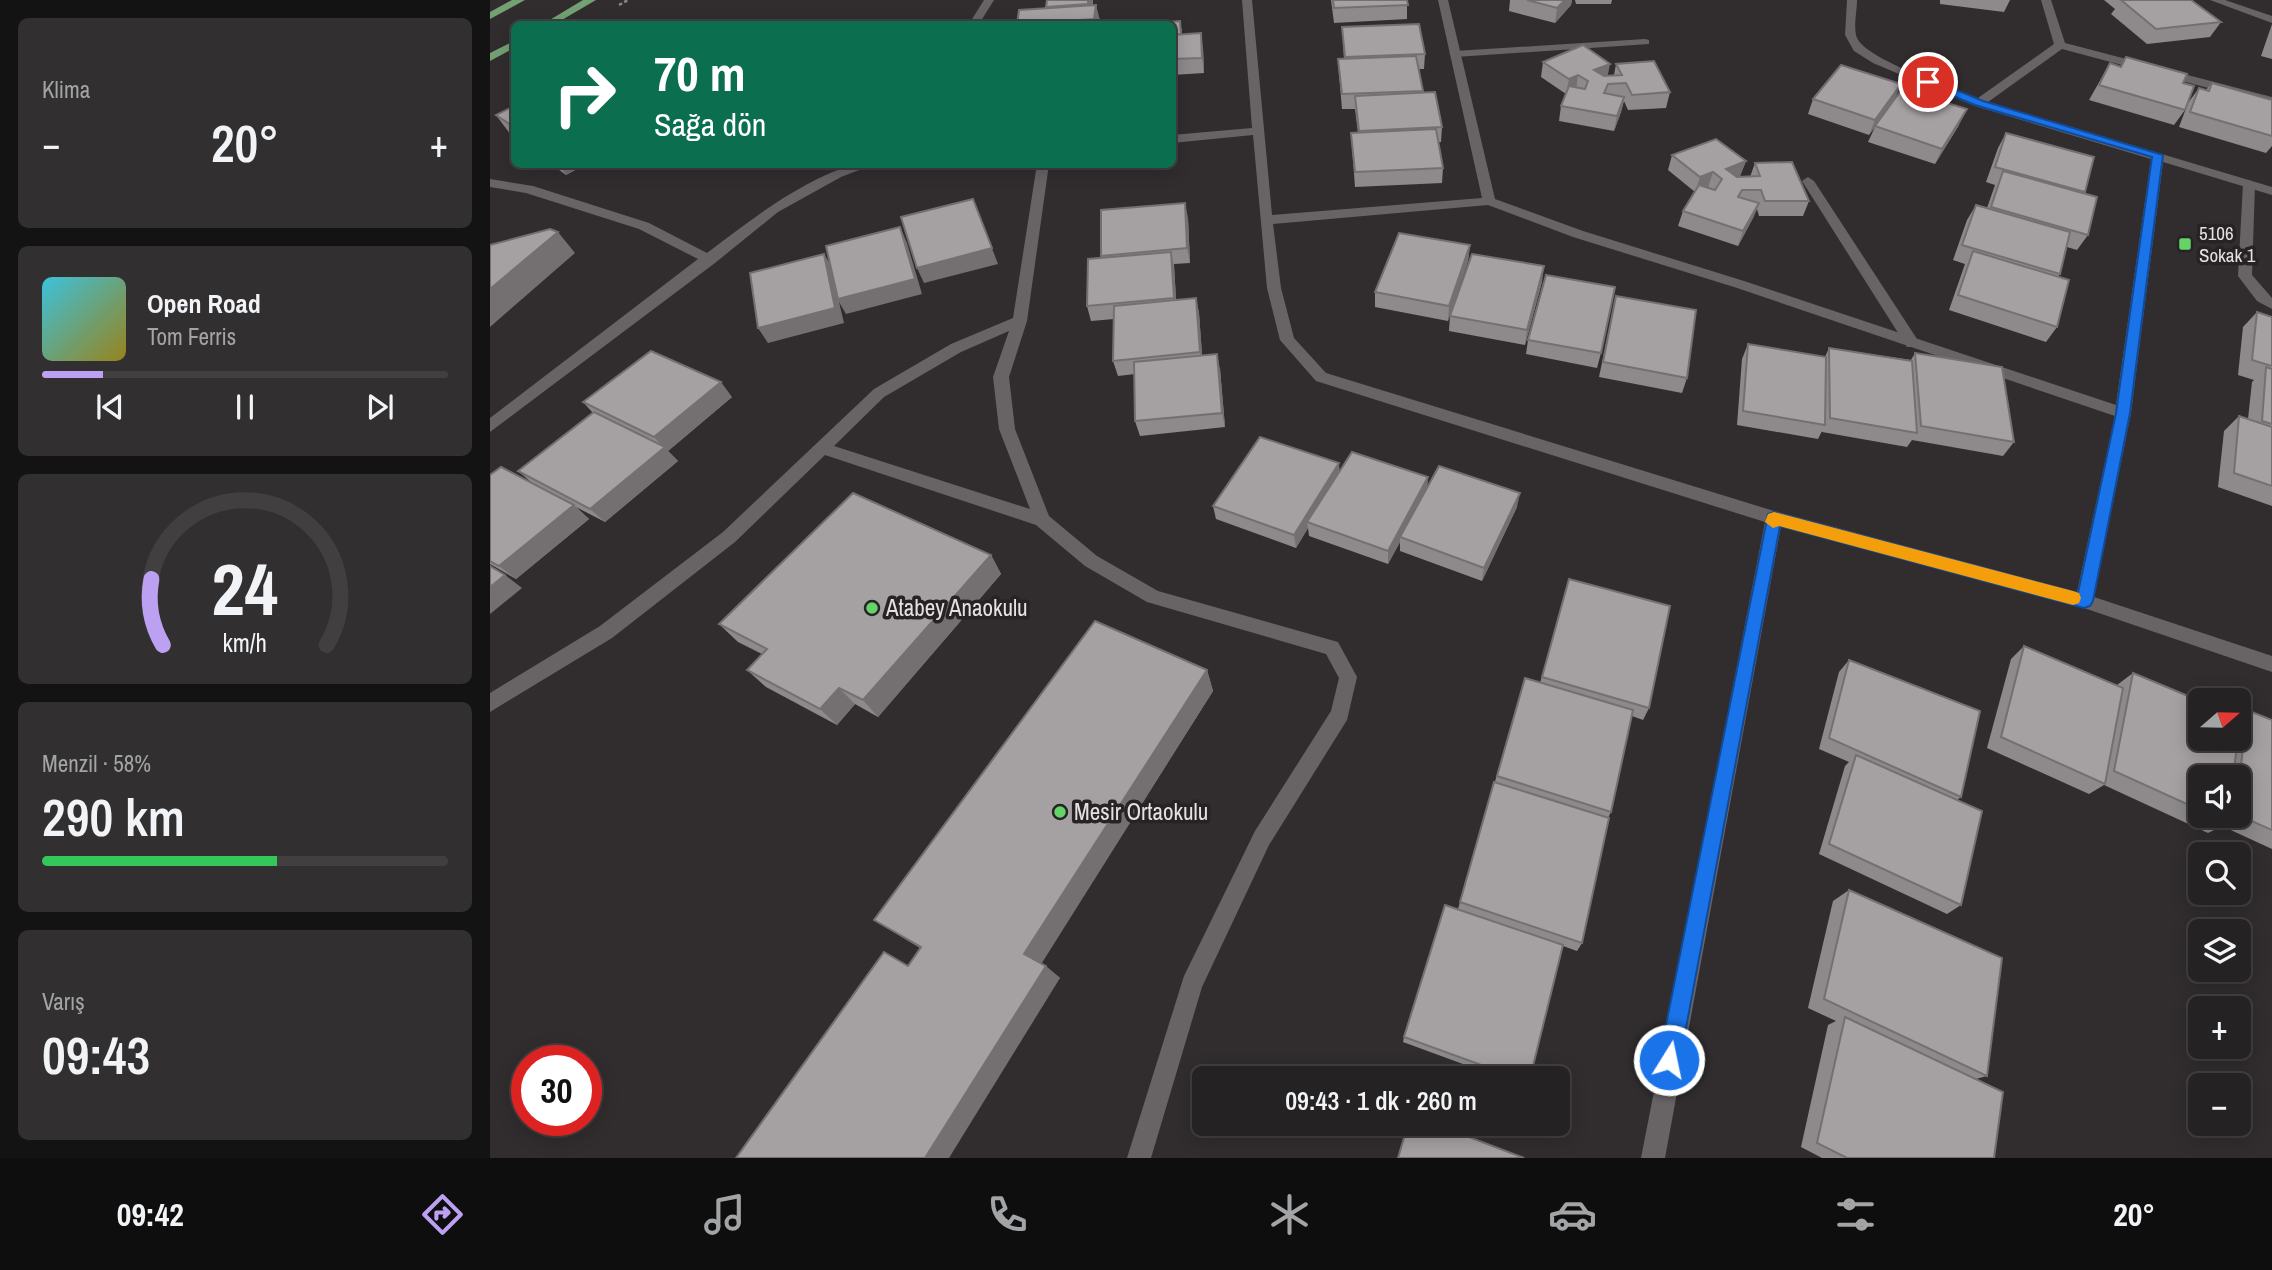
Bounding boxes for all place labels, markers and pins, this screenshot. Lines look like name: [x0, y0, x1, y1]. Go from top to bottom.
pin: [1898, 52, 1958, 112]
place label: 5106 Sokak 1: [2199, 220, 2256, 268]
marker: 5106 Sokak 1: [2177, 236, 2193, 252]
place label: Atabey Anaokulu: [885, 592, 1028, 623]
marker: Atabey Anaokulu: [864, 600, 880, 616]
place label: Mesir Ortaokulu: [1074, 796, 1208, 827]
marker: Mesir Ortaokulu: [1052, 804, 1068, 820]

